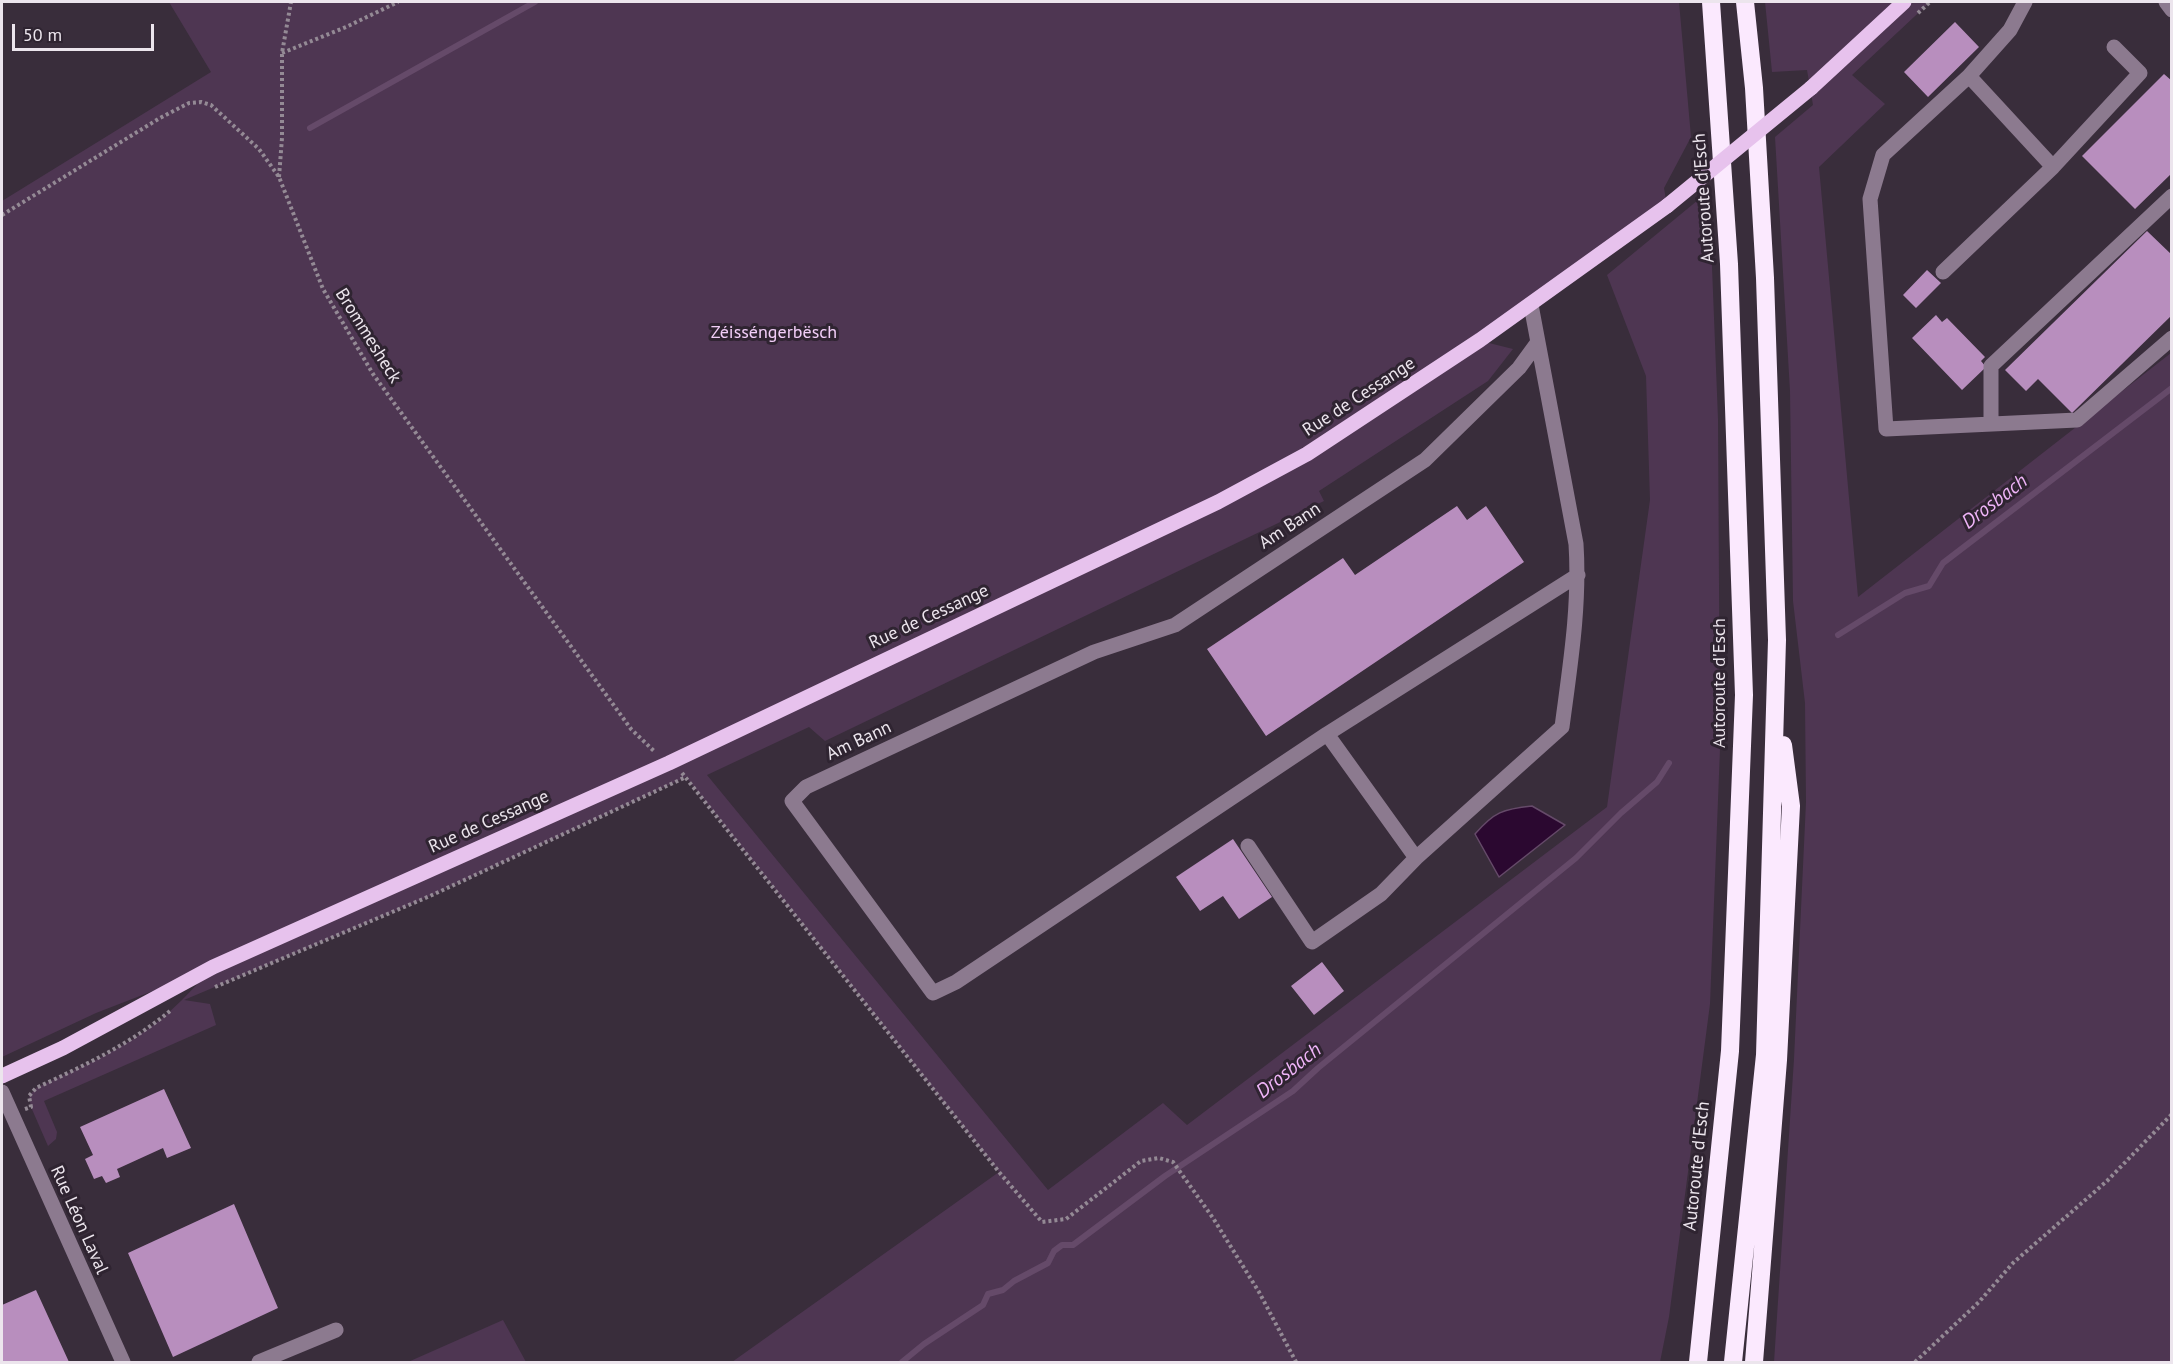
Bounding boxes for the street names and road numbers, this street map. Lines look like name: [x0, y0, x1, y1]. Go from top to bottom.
street label: Autoroute d'Esch: [1689, 132, 1719, 264]
street label: Brommesheck: [330, 285, 406, 387]
street label: Rue de Cessange: [1299, 353, 1419, 441]
street label: Am Bann: [1255, 498, 1325, 554]
street label: Rue de Cessange: [866, 580, 992, 654]
street label: Autoroute d'Esch: [1709, 618, 1731, 748]
street label: Am Bann: [823, 717, 895, 765]
street label: Rue de Cessange: [426, 786, 552, 858]
street label: Autoroute d'Esch: [1679, 1100, 1715, 1232]
street label: Rue Léon Laval: [45, 1162, 113, 1278]

